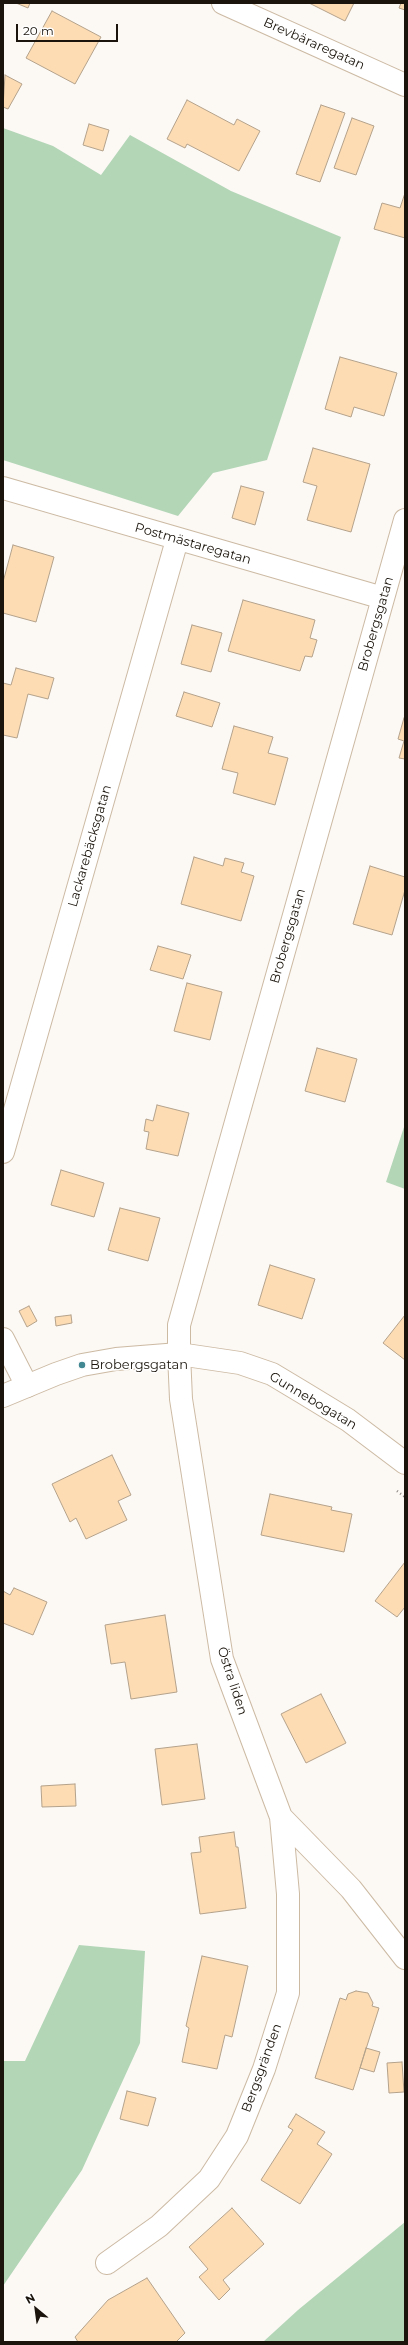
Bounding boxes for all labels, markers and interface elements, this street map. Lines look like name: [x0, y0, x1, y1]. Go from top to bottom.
street label: Brevbäraregatan: [261, 15, 367, 73]
scale bar: [18, 16, 120, 42]
text: 20 m: [23, 23, 54, 38]
street label: Postmästaregatan: [133, 520, 253, 568]
street label: Brobergsgatan: [355, 575, 397, 673]
street label: Lackarebäcksgatan: [65, 783, 115, 909]
street label: Brobergsgatan: [267, 887, 309, 985]
place label: Brobergsgatan: [90, 1357, 188, 1373]
marker: Brobergsgatan: [77, 1360, 87, 1370]
street label: Gunnebogatan: [266, 1369, 360, 1433]
street label: Östra liden: [214, 1645, 250, 1717]
street label: Bergsgränden: [239, 2021, 285, 2115]
north arrow: [16, 2289, 56, 2329]
text: N: [23, 2290, 37, 2307]

